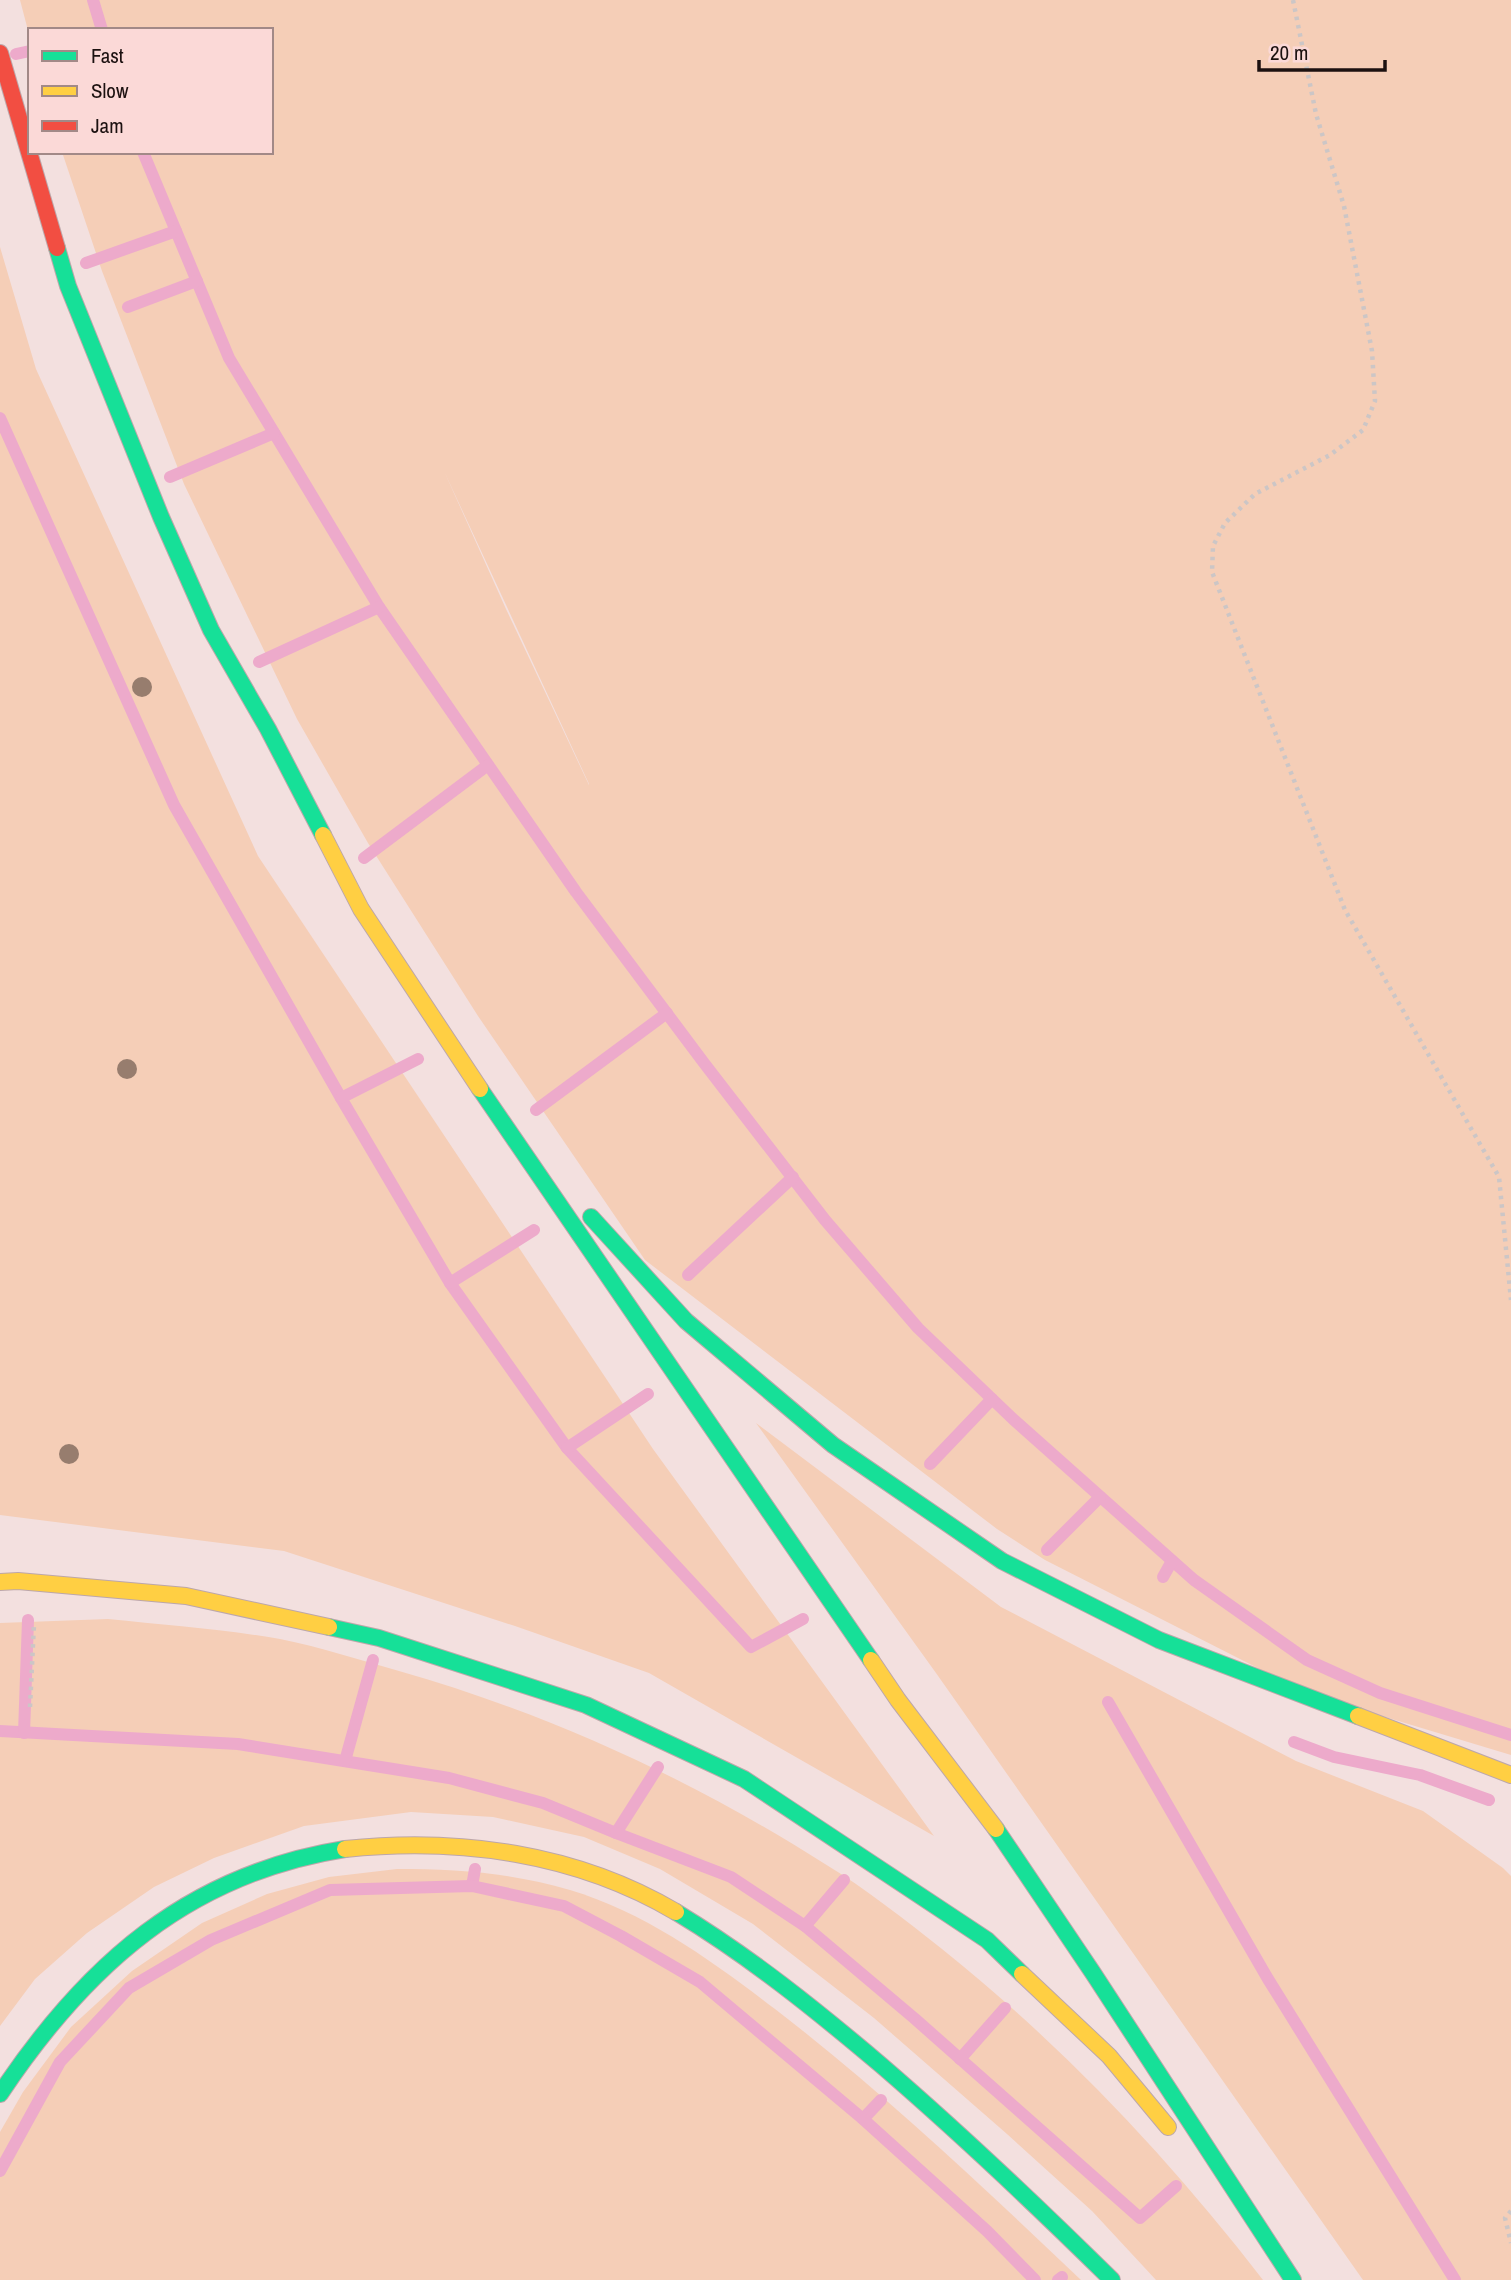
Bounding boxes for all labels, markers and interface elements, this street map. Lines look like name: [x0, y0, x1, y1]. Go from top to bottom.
legend: [28, 28, 273, 154]
scale bar: [1259, 28, 1385, 72]
text: 20 m: [1270, 38, 1308, 67]
text: Fast: [91, 41, 124, 70]
text: Slow: [91, 76, 129, 105]
text: Jam: [91, 111, 124, 140]

